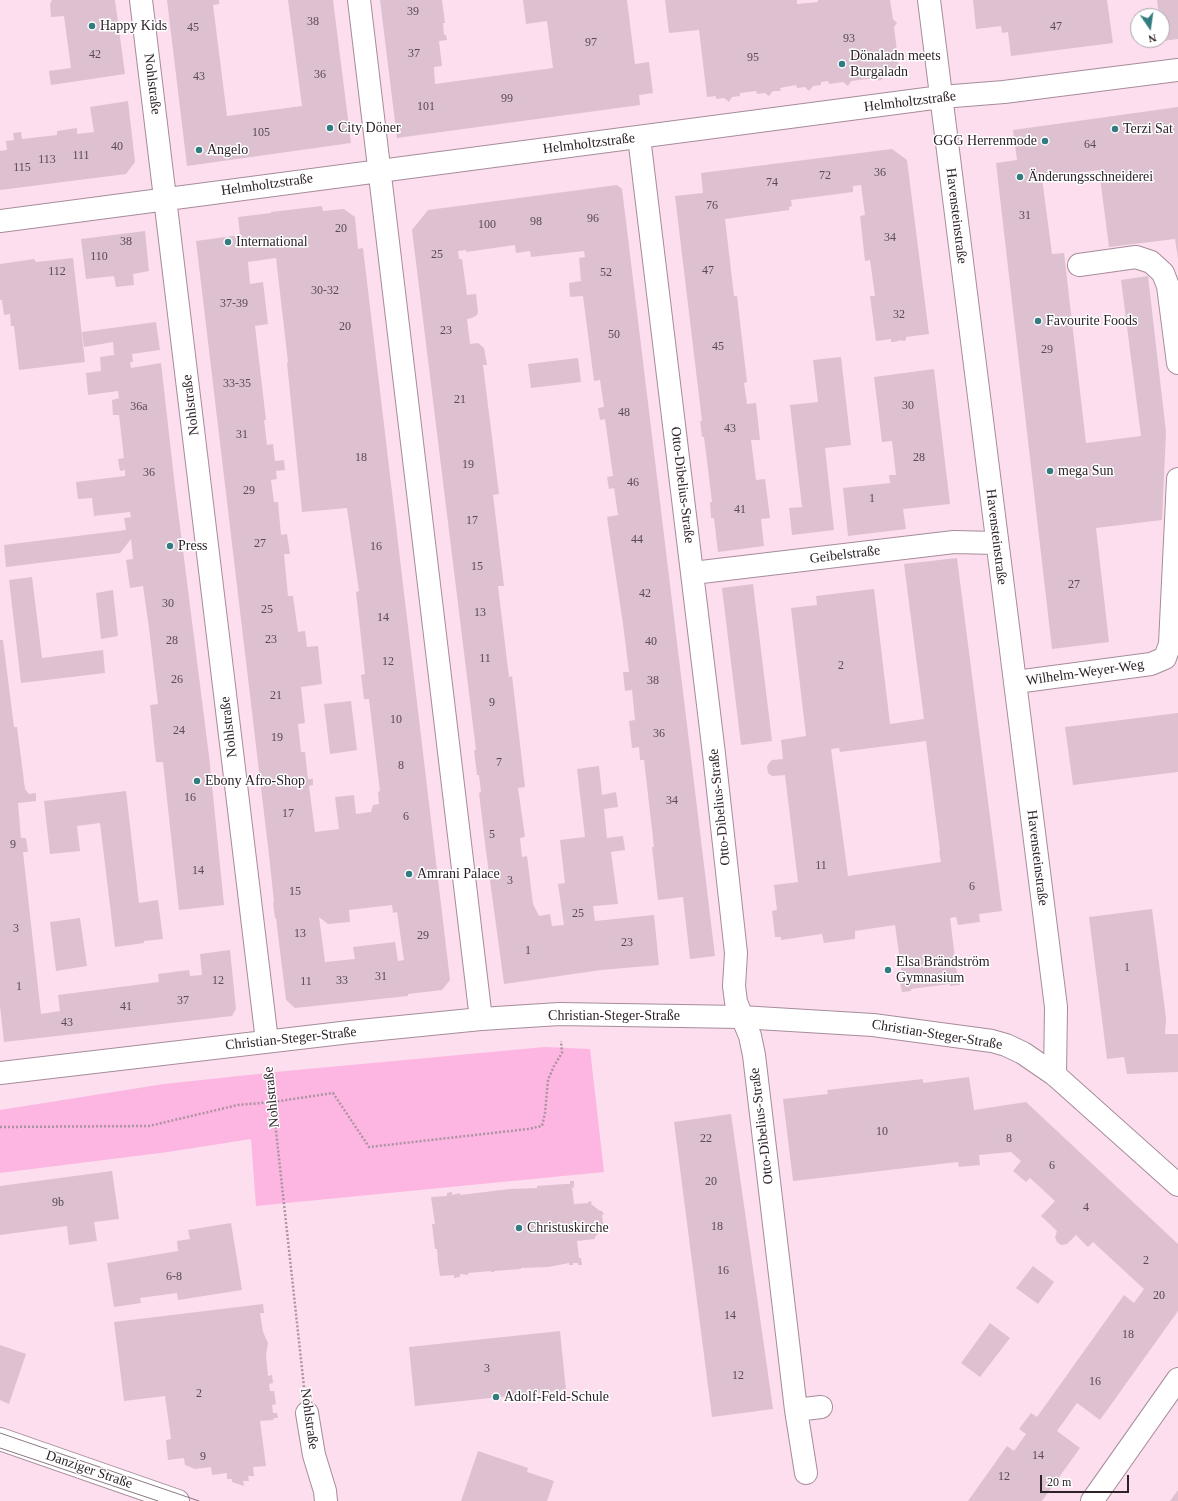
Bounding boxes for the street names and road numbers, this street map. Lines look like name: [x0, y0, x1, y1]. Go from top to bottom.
street label: Nohlstraße: [140, 52, 164, 116]
street label: Helmholtzstraße: [863, 88, 957, 116]
street label: Helmholtzstraße: [542, 130, 636, 158]
street label: Havensteinstraße: [942, 167, 970, 265]
street label: Helmholtzstraße: [220, 170, 314, 200]
street label: Nohlstraße: [179, 373, 203, 437]
street label: Otto-Dibelius-Straße: [667, 426, 697, 544]
street label: Havensteinstraße: [982, 488, 1010, 586]
street label: Geibelstraße: [809, 542, 881, 568]
street label: Wilhelm-Weyer-Weg: [1025, 656, 1145, 690]
street label: Nohlstraße: [217, 695, 241, 759]
street label: Otto-Dibelius-Straße: [706, 748, 734, 866]
street label: Havensteinstraße: [1023, 809, 1051, 907]
street label: Christian-Steger-Straße: [548, 1008, 680, 1024]
street label: Christian-Steger-Straße: [871, 1016, 1003, 1054]
street label: Christian-Steger-Straße: [225, 1024, 357, 1054]
street label: Nohlstraße: [260, 1066, 284, 1128]
street label: Otto-Dibelius-Straße: [747, 1067, 777, 1185]
street label: Nohlstraße: [296, 1387, 322, 1451]
street label: Danziger Straße: [43, 1447, 135, 1493]

